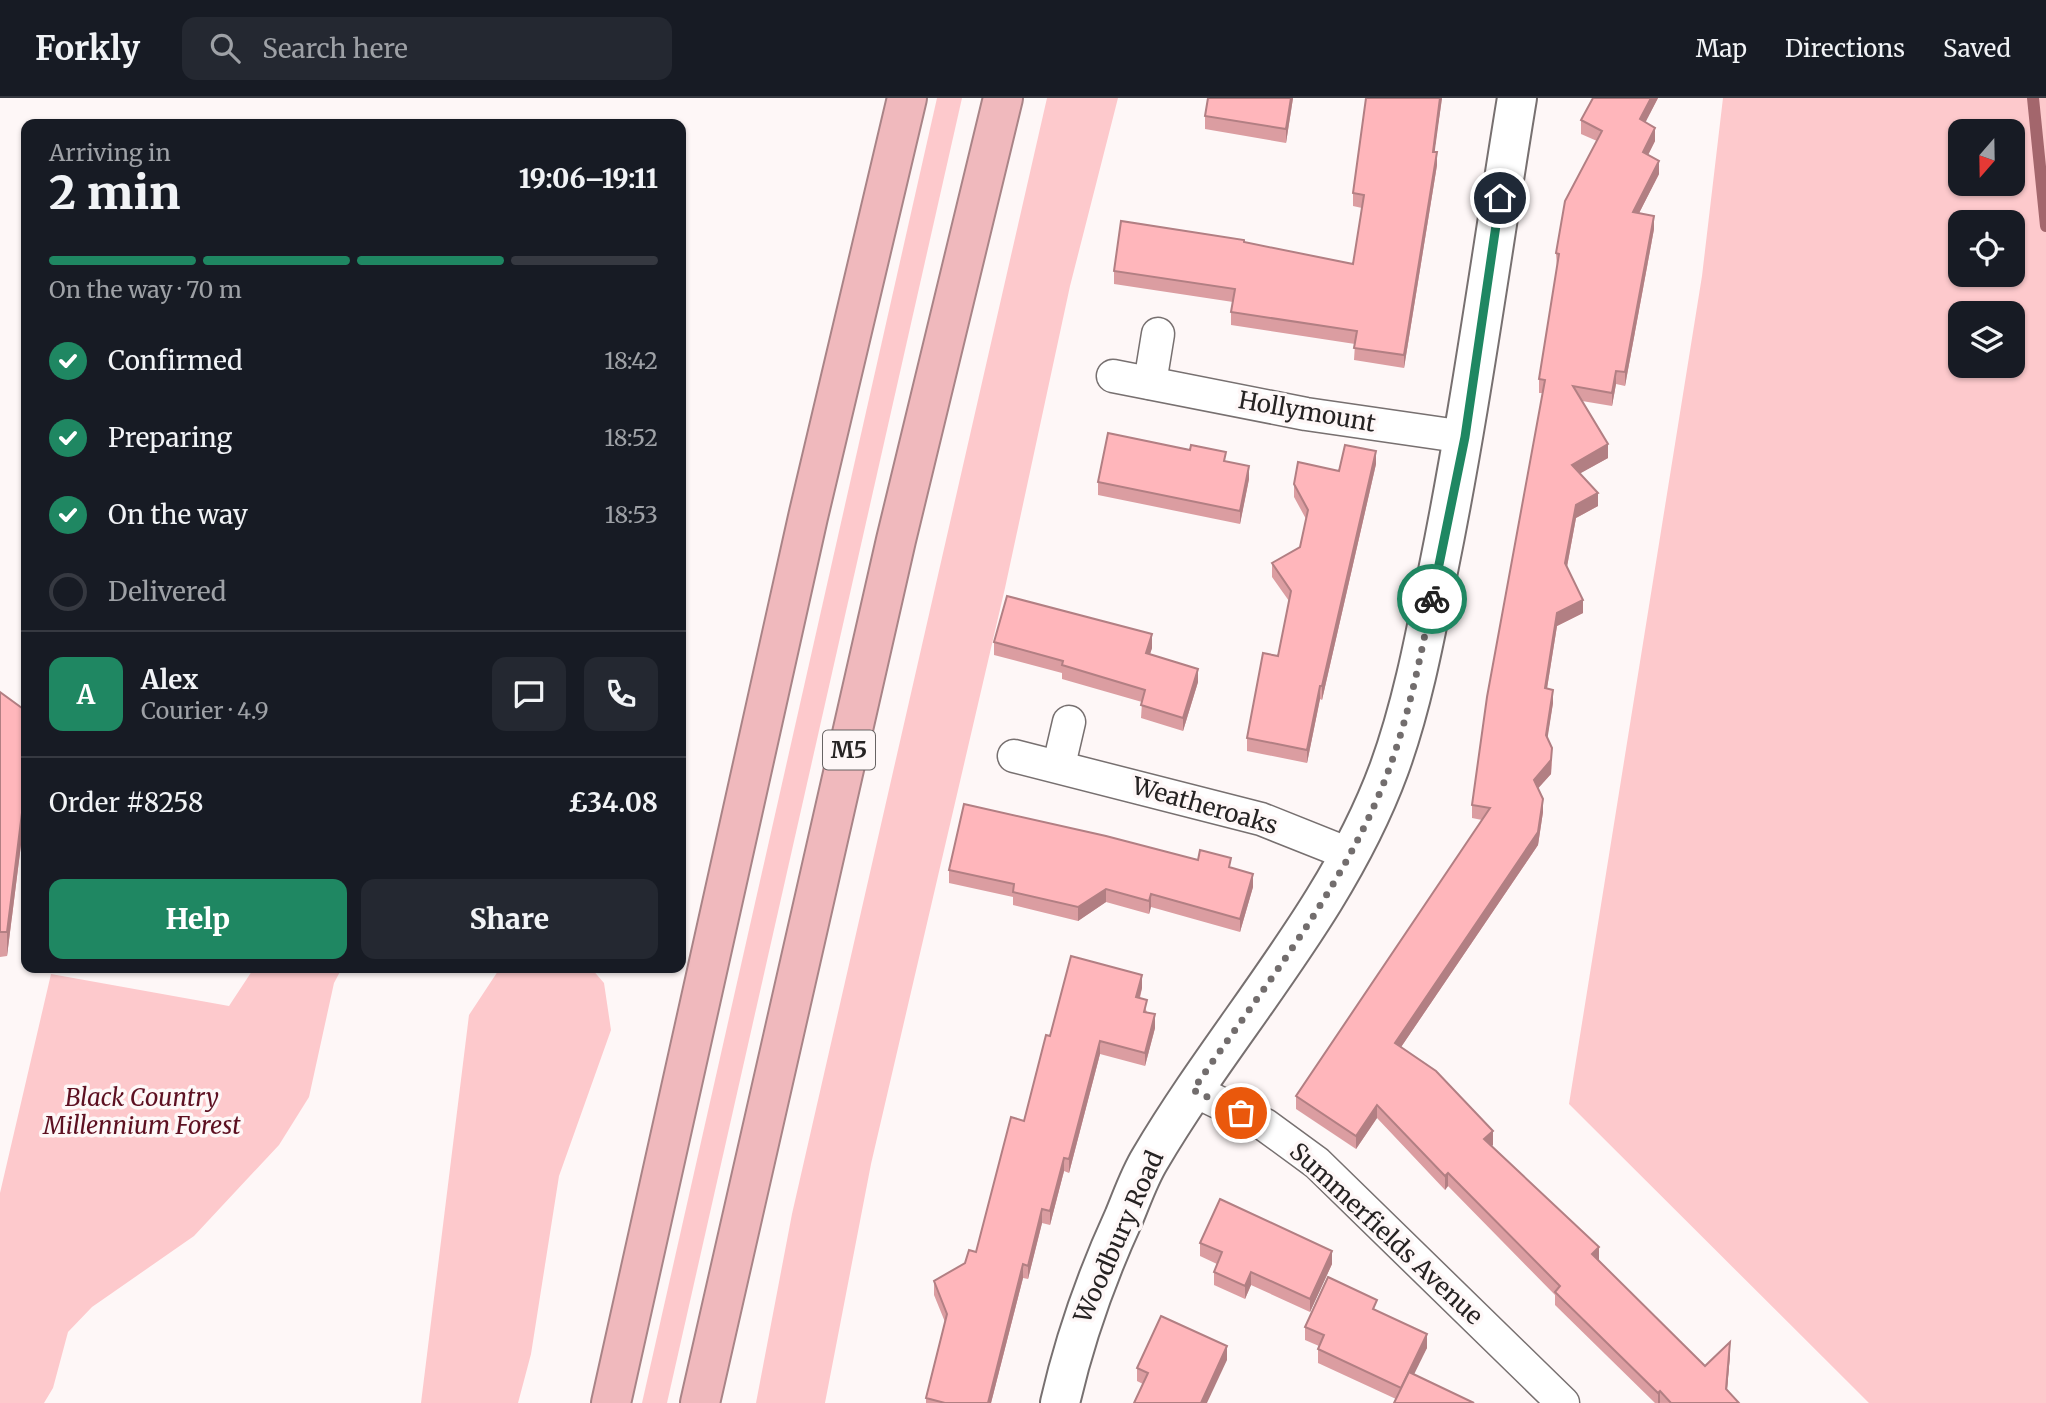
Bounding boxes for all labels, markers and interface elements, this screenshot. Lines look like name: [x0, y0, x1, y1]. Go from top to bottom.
search box: [182, 17, 672, 80]
text: Forkly: [35, 28, 140, 69]
icon: search: [206, 29, 244, 67]
text: Search here: [262, 32, 408, 65]
text: Map: [1696, 33, 1747, 64]
text: Directions: [1785, 33, 1905, 64]
text: Saved: [1943, 33, 2011, 64]
north arrow: [1948, 119, 2025, 196]
map controls: [1948, 119, 2025, 378]
text: Arriving in: [49, 138, 171, 167]
text: 19:06–19:11: [519, 162, 658, 195]
text: 2 min: [49, 164, 181, 222]
pin: [1470, 168, 1530, 228]
icon: home: [1481, 179, 1519, 217]
button: locate: [1948, 210, 2025, 287]
text: On the way · 70 m: [49, 275, 242, 304]
button: layers: [1948, 301, 2025, 378]
icon: check: [49, 342, 87, 380]
text: Confirmed: [108, 344, 243, 377]
text: 18:42: [604, 346, 658, 375]
street label: Hollymount: [1236, 384, 1379, 439]
icon: check: [49, 419, 87, 457]
text: Preparing: [108, 421, 232, 454]
text: 18:52: [604, 423, 658, 452]
icon: check: [49, 496, 87, 534]
text: On the way: [108, 498, 248, 531]
text: 18:53: [605, 500, 658, 529]
courier: [1397, 564, 1467, 634]
text: Delivered: [108, 575, 227, 608]
icon: bike: [1413, 580, 1451, 618]
button: chat: [492, 657, 566, 731]
button: phone: [584, 657, 658, 731]
text: Alex: [141, 663, 198, 696]
text: A: [77, 678, 95, 711]
text: Courier · 4.9: [141, 696, 269, 725]
road number: M5: [823, 730, 875, 770]
street label: Weatheroaks: [1128, 770, 1281, 841]
text: Order #8258: [49, 786, 203, 819]
text: £34.08: [568, 786, 658, 819]
button: Help: [49, 879, 347, 959]
button: Share: [361, 879, 658, 959]
park label: Black Country Millennium Forest: [42, 1082, 241, 1141]
pin: [1211, 1083, 1271, 1143]
icon: bag: [1222, 1094, 1260, 1132]
street label: Summerfields Avenue: [1283, 1136, 1489, 1331]
street label: Woodbury Road: [1066, 1146, 1170, 1328]

